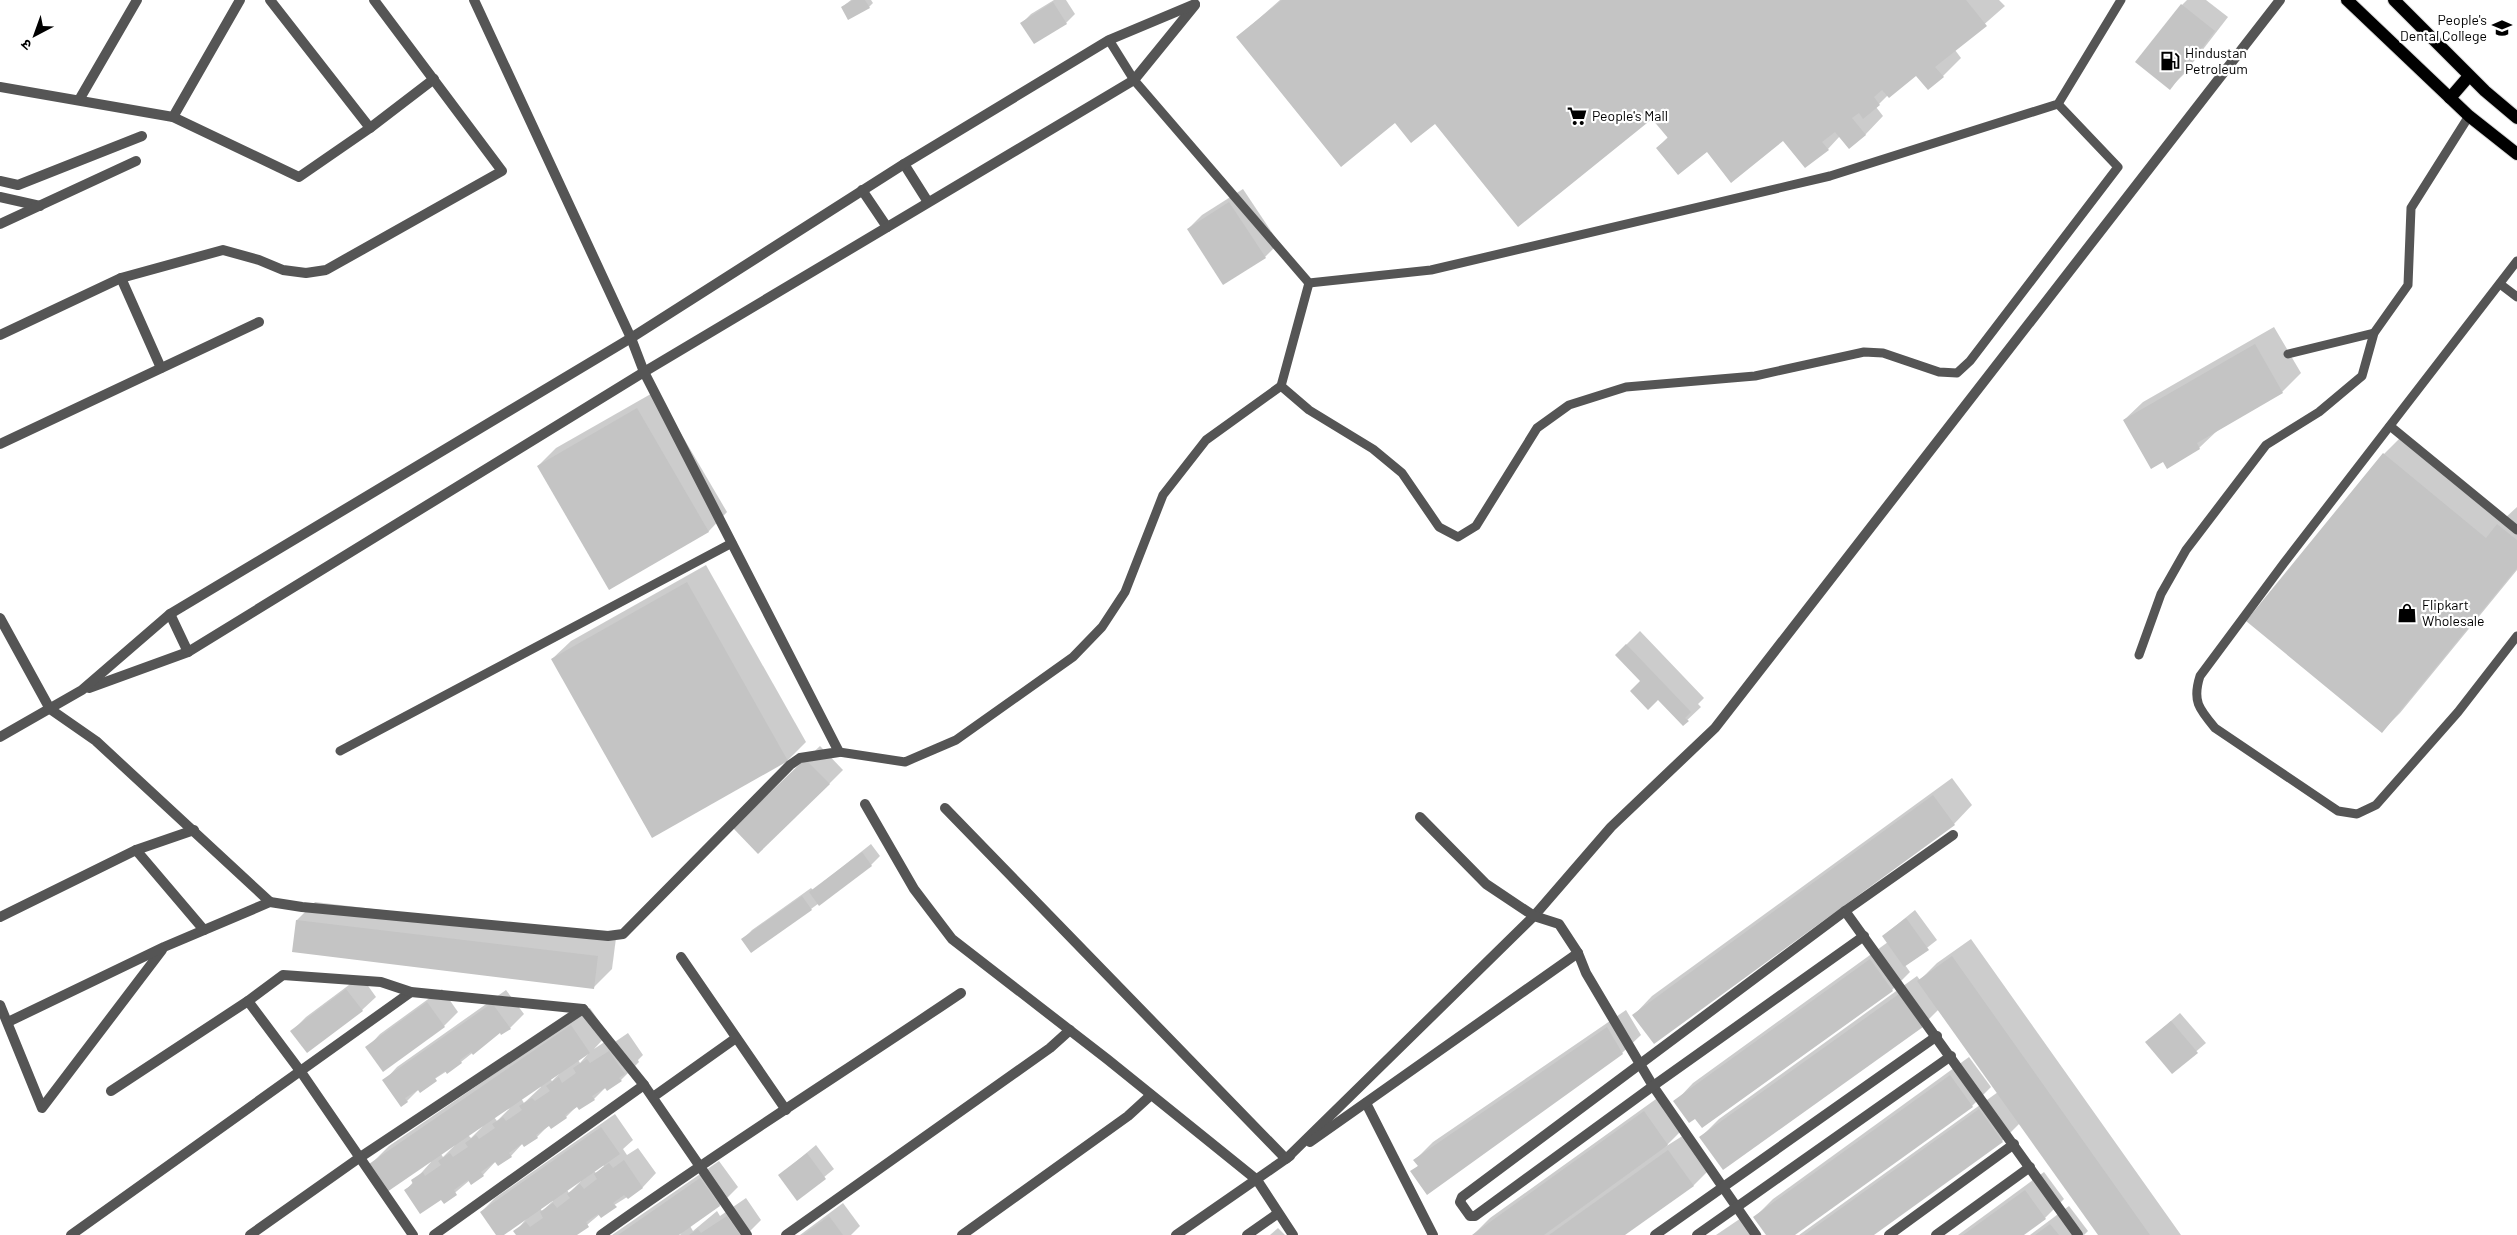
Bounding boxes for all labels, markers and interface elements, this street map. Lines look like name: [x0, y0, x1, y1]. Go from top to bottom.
north arrow: [10, 10, 60, 60]
place label: People's Dental College: [2400, 11, 2487, 44]
school or university icon: People's Dental College: [2491, 17, 2513, 39]
text: उ: [17, 36, 35, 54]
place label: Hindustan Petroleum: [2185, 44, 2248, 77]
fuel station icon: Hindustan Petroleum: [2159, 50, 2181, 72]
supermarket icon: People's Mall: [1566, 105, 1588, 127]
place label: People's Mall: [1592, 107, 1668, 124]
place label: Flipkart Wholesale: [2422, 596, 2485, 629]
shop icon: Flipkart Wholesale: [2396, 602, 2418, 624]

